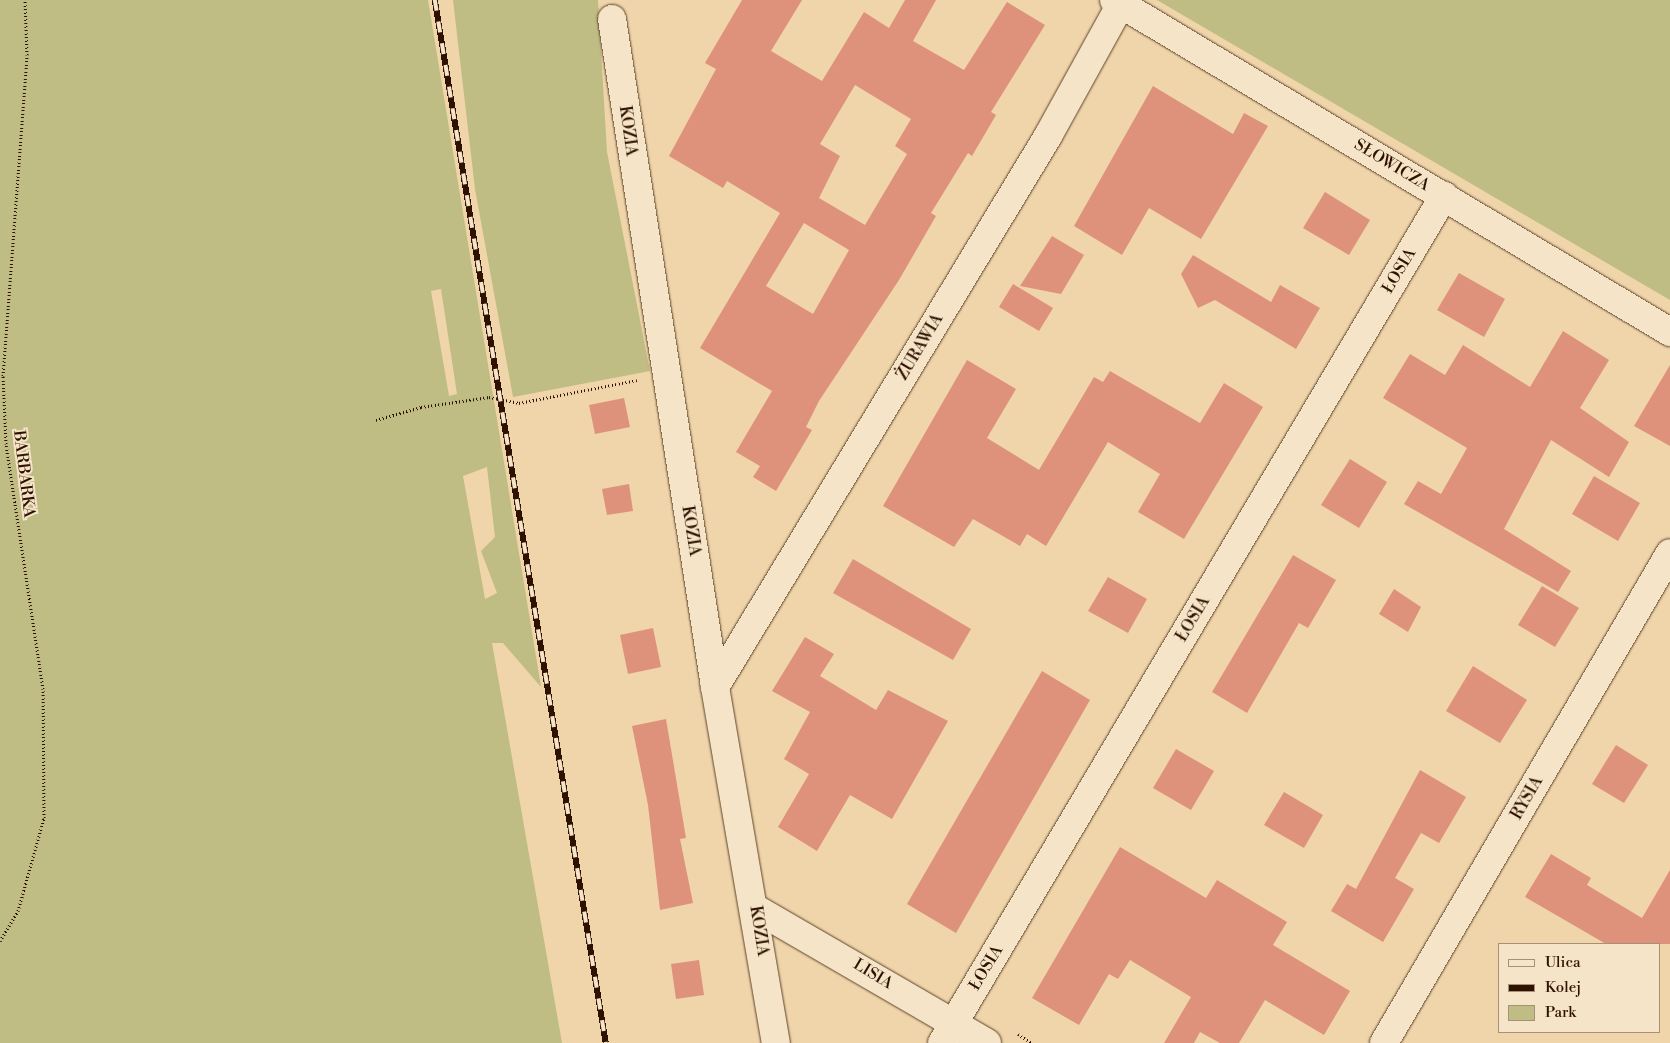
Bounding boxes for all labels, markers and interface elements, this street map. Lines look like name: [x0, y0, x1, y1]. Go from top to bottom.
street label: KOZIA: [615, 105, 641, 157]
street label: SŁOWICZA: [1351, 135, 1433, 195]
street label: ŁOSIA: [1378, 245, 1420, 297]
street label: ŻURAWIA: [893, 310, 947, 384]
street label: BARBARKA: [9, 429, 39, 519]
street label: KOZIA: [678, 504, 704, 558]
street label: ŁOSIA: [1172, 593, 1214, 645]
street label: RYSIA: [1507, 773, 1547, 823]
street label: KOZIA: [746, 904, 772, 958]
street label: ŁOSIA: [965, 942, 1007, 994]
legend: [1498, 943, 1660, 1033]
text: Ulica: [1545, 953, 1581, 972]
street label: LISIA: [850, 955, 896, 993]
text: Kolej: [1545, 978, 1581, 997]
text: Park: [1545, 1003, 1576, 1022]

